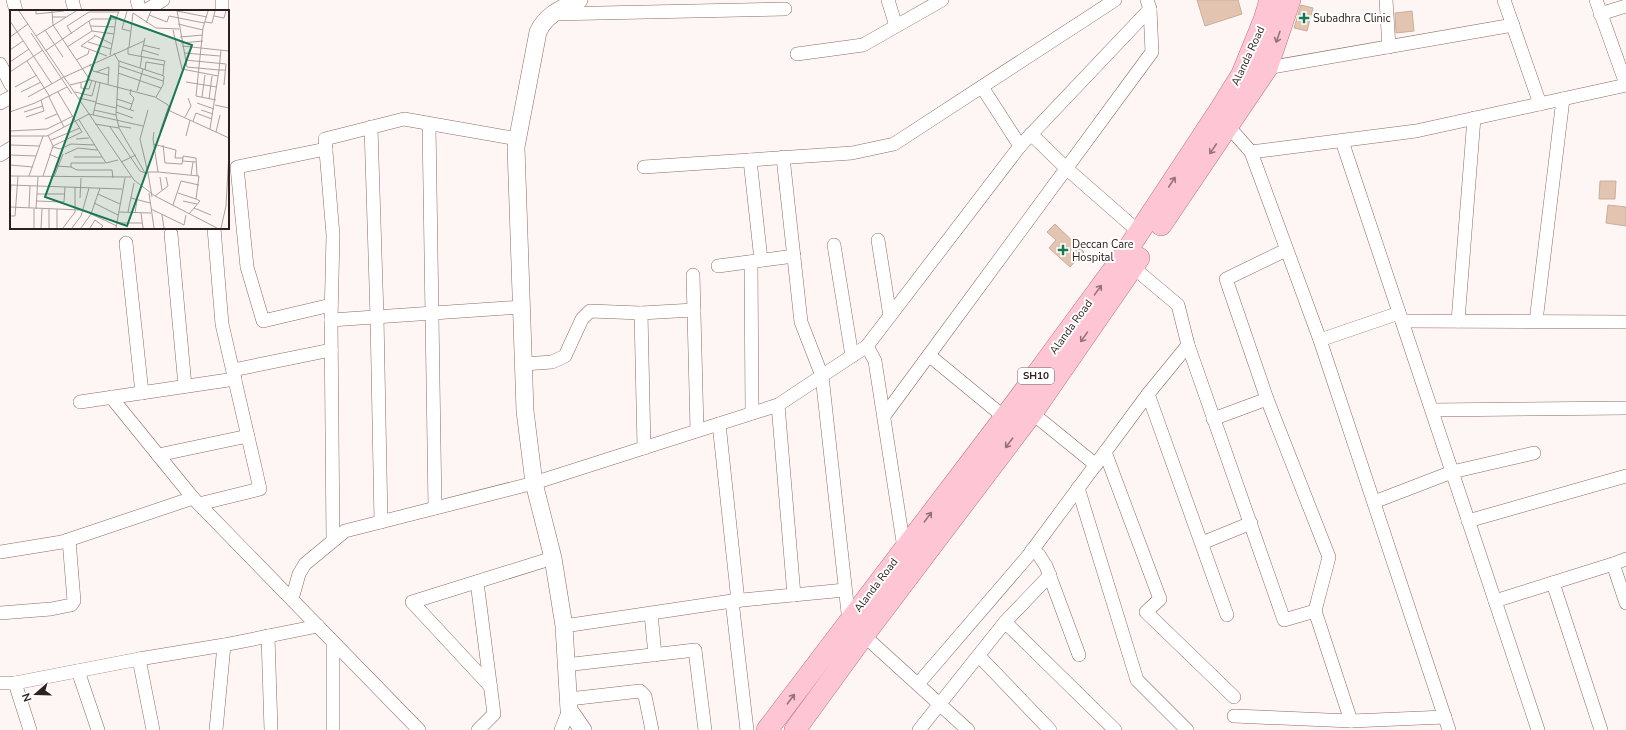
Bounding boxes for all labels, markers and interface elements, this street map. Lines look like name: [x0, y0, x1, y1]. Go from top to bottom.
inset map: [10, 10, 229, 229]
place label: Subadhra Clinic: [1313, 11, 1390, 26]
marker: Subadhra Clinic: [1298, 12, 1310, 24]
street label: Alanda Road: [1228, 24, 1268, 88]
one-way arrow: [1273, 30, 1281, 42]
one-way arrow: [1209, 143, 1217, 154]
one-way arrow: [1168, 177, 1176, 188]
place label: Deccan Care Hospital: [1072, 237, 1134, 265]
marker: Deccan Care Hospital: [1057, 244, 1069, 256]
one-way arrow: [1094, 284, 1103, 295]
street label: Alanda Road: [1046, 297, 1096, 357]
one-way arrow: [1080, 331, 1088, 342]
road number: SH10: [1018, 368, 1054, 384]
one-way arrow: [1005, 437, 1013, 448]
one-way arrow: [924, 511, 932, 522]
street label: Alanda Road: [851, 555, 901, 615]
north arrow: [16, 674, 56, 714]
text: N: [19, 691, 36, 704]
one-way arrow: [787, 693, 795, 704]

